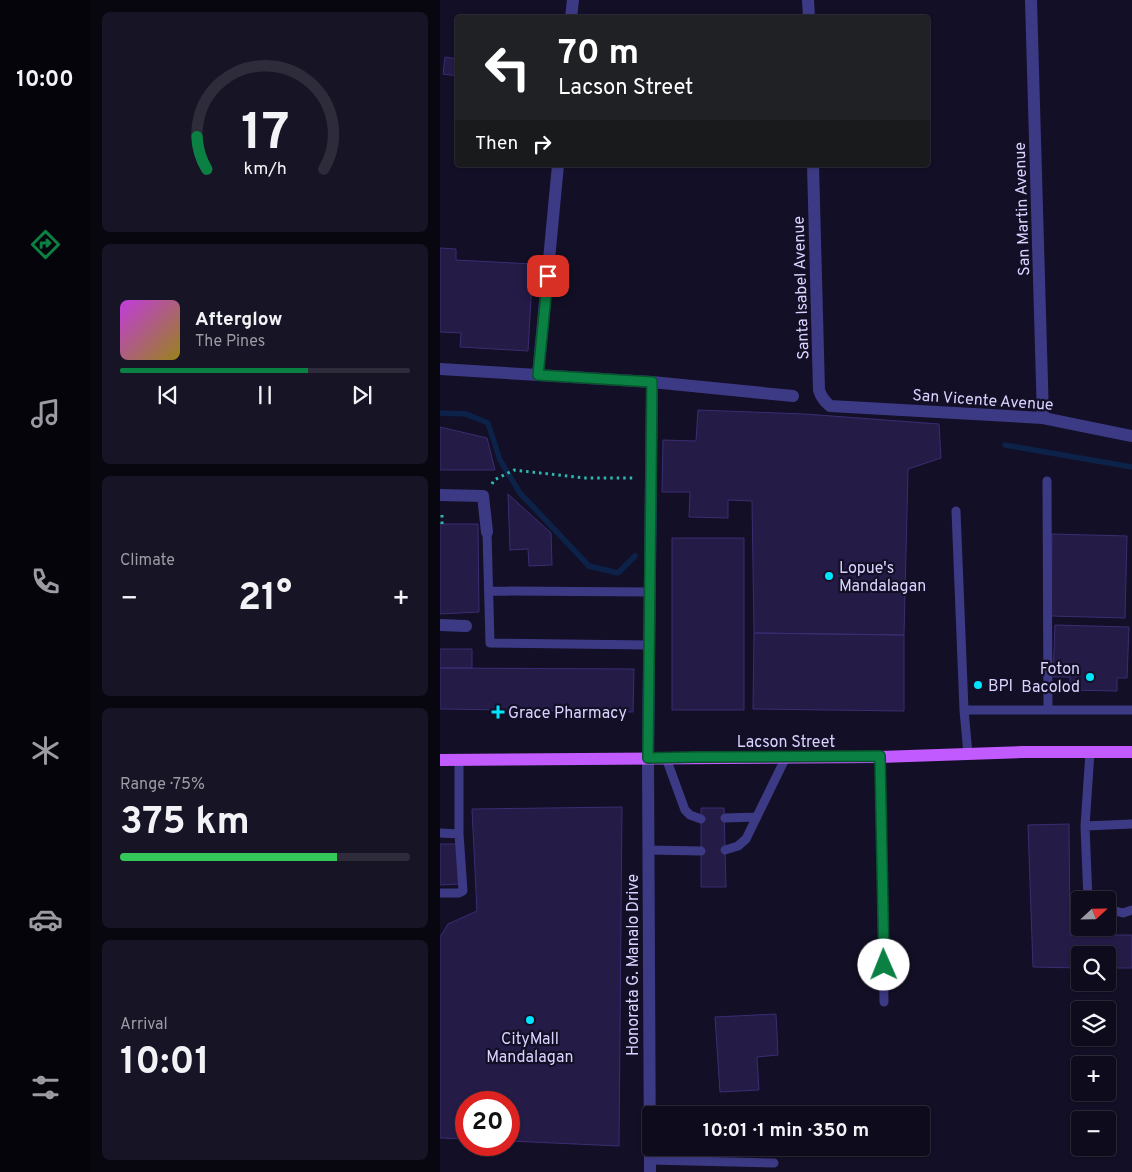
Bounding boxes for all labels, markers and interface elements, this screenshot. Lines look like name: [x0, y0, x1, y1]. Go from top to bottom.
text: 70 m: [558, 32, 639, 76]
icon: left: [475, 35, 540, 100]
text: 10:00: [16, 67, 74, 94]
text: Lacson Street: [558, 75, 693, 102]
text: 17: [241, 102, 289, 168]
icon: right: [528, 130, 556, 158]
text: Then: [475, 132, 518, 156]
street label: San Martin Avenue: [1011, 142, 1035, 276]
text: km/h: [243, 158, 287, 181]
street label: Santa Isabel Avenue: [789, 216, 814, 360]
icon: directions: [28, 227, 63, 262]
pin: [527, 255, 569, 297]
icon: arrive: [534, 262, 562, 290]
text: Afterglow: [195, 308, 283, 332]
text: The Pines: [195, 332, 265, 352]
icon: previous: [154, 381, 182, 409]
icon: pause: [251, 381, 279, 409]
icon: next: [348, 381, 376, 409]
street label: San Vicente Avenue: [912, 386, 1054, 416]
icon: music: [28, 396, 63, 431]
text: Climate: [120, 551, 175, 571]
place label: Lopue's Mandalagan: [839, 559, 926, 597]
icon: phone: [28, 564, 63, 599]
marker: Lopue's Mandalagan: [823, 570, 835, 582]
text: 21°: [238, 575, 292, 624]
text: −: [120, 582, 138, 618]
text: +: [392, 582, 410, 618]
place label: Foton Bacolod: [1021, 660, 1080, 698]
marker: Foton Bacolod: [1084, 671, 1096, 683]
place label: BPI: [988, 677, 1013, 697]
marker: BPI: [972, 679, 984, 691]
place label: Grace Pharmacy: [508, 704, 627, 724]
marker: Grace Pharmacy: [492, 706, 504, 718]
icon: climate: [28, 733, 63, 768]
street label: Lacson Street: [737, 733, 835, 753]
text: Range · 75%: [120, 775, 205, 795]
text: 375 km: [120, 799, 250, 848]
street label: Honorata G. Manalo Drive: [624, 874, 644, 1056]
north arrow: [1071, 891, 1116, 936]
map controls: [1071, 891, 1116, 1156]
icon: car: [28, 902, 63, 937]
position arrow: [857, 938, 909, 990]
button: search: [1071, 946, 1116, 991]
button: layers: [1071, 1001, 1116, 1046]
marker: CityMall Mandalagan: [524, 1014, 536, 1026]
text: Arrival: [120, 1015, 168, 1035]
place label: CityMall Mandalagan: [486, 1030, 574, 1068]
text: 10:01: [120, 1039, 210, 1088]
button: +: [1071, 1056, 1116, 1101]
icon: filters: [28, 1070, 63, 1105]
speed limit sign: 20: [455, 1091, 520, 1156]
button: −: [1071, 1111, 1116, 1156]
text: 10:01 · 1 min · 350 m: [703, 1119, 869, 1143]

